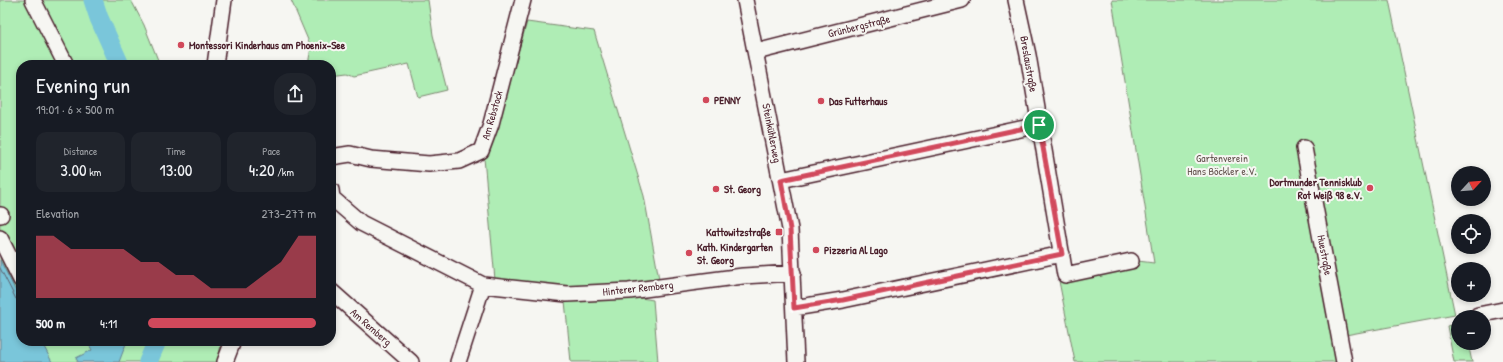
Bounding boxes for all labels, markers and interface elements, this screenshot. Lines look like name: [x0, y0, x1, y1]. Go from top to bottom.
street label: Grünbergstraße: [826, 11, 892, 40]
street label: Breslaustraße: [1017, 35, 1041, 94]
place label: Montessori Kinderhaus am Phoenix-See: [189, 38, 346, 52]
marker: Montessori Kinderhaus am Phoenix-See: [176, 40, 186, 50]
text: Evening run: [36, 70, 130, 100]
button: share: [274, 73, 316, 115]
street label: Am Rebstock: [478, 88, 506, 141]
place label: PENNY: [714, 93, 741, 107]
place label: Das Futterhaus: [829, 94, 888, 108]
marker: PENNY: [701, 95, 711, 105]
marker: Das Futterhaus: [816, 96, 826, 106]
text: 19:01 · 6 × 500 m: [36, 100, 114, 118]
street label: Steinkühlerweg: [759, 102, 785, 164]
pin: [1022, 108, 1056, 142]
icon: arrive: [1028, 114, 1050, 136]
text: Distance: [64, 144, 97, 158]
text: Time: [166, 144, 186, 158]
text: Pace: [262, 144, 280, 158]
park label: Gartenverein Hans Böckler e.V.: [1187, 151, 1257, 178]
text: 3.00: [60, 158, 87, 181]
text: 13:00: [160, 158, 192, 181]
text: 4:20: [249, 158, 275, 181]
text: km: [87, 165, 101, 179]
text: /km: [275, 165, 294, 179]
north arrow: [1451, 166, 1491, 206]
map controls: [1451, 166, 1491, 350]
place label: Dortmunder Tennisklub Rot Weiß 98 e.V.: [1269, 175, 1363, 203]
place label: St. Georg: [724, 182, 761, 197]
marker: Dortmunder Tennisklub Rot Weiß 98 e.V.: [1365, 183, 1375, 193]
marker: St. Georg: [711, 184, 721, 194]
text: Elevation: [36, 204, 79, 222]
text: 273–277 m: [261, 204, 316, 222]
button: locate: [1451, 214, 1491, 254]
place label: Kattowitzstraße: [706, 225, 772, 240]
marker: Kattowitzstraße: [774, 227, 784, 237]
street label: Huestraße: [1314, 234, 1336, 277]
place label: Kath. Kindergarten St. Georg: [697, 240, 773, 268]
place label: Pizzeria Al Lago: [824, 243, 888, 258]
marker: Pizzeria Al Lago: [811, 245, 821, 255]
marker: Kath. Kindergarten St. Georg: [684, 248, 694, 258]
button: +: [1451, 262, 1491, 302]
street label: Hinterer Remberg: [602, 277, 674, 299]
street label: Am Remberg: [347, 305, 395, 349]
button: −: [1451, 310, 1491, 350]
text: 500 m: [36, 314, 65, 332]
text: 4:11: [100, 314, 117, 332]

